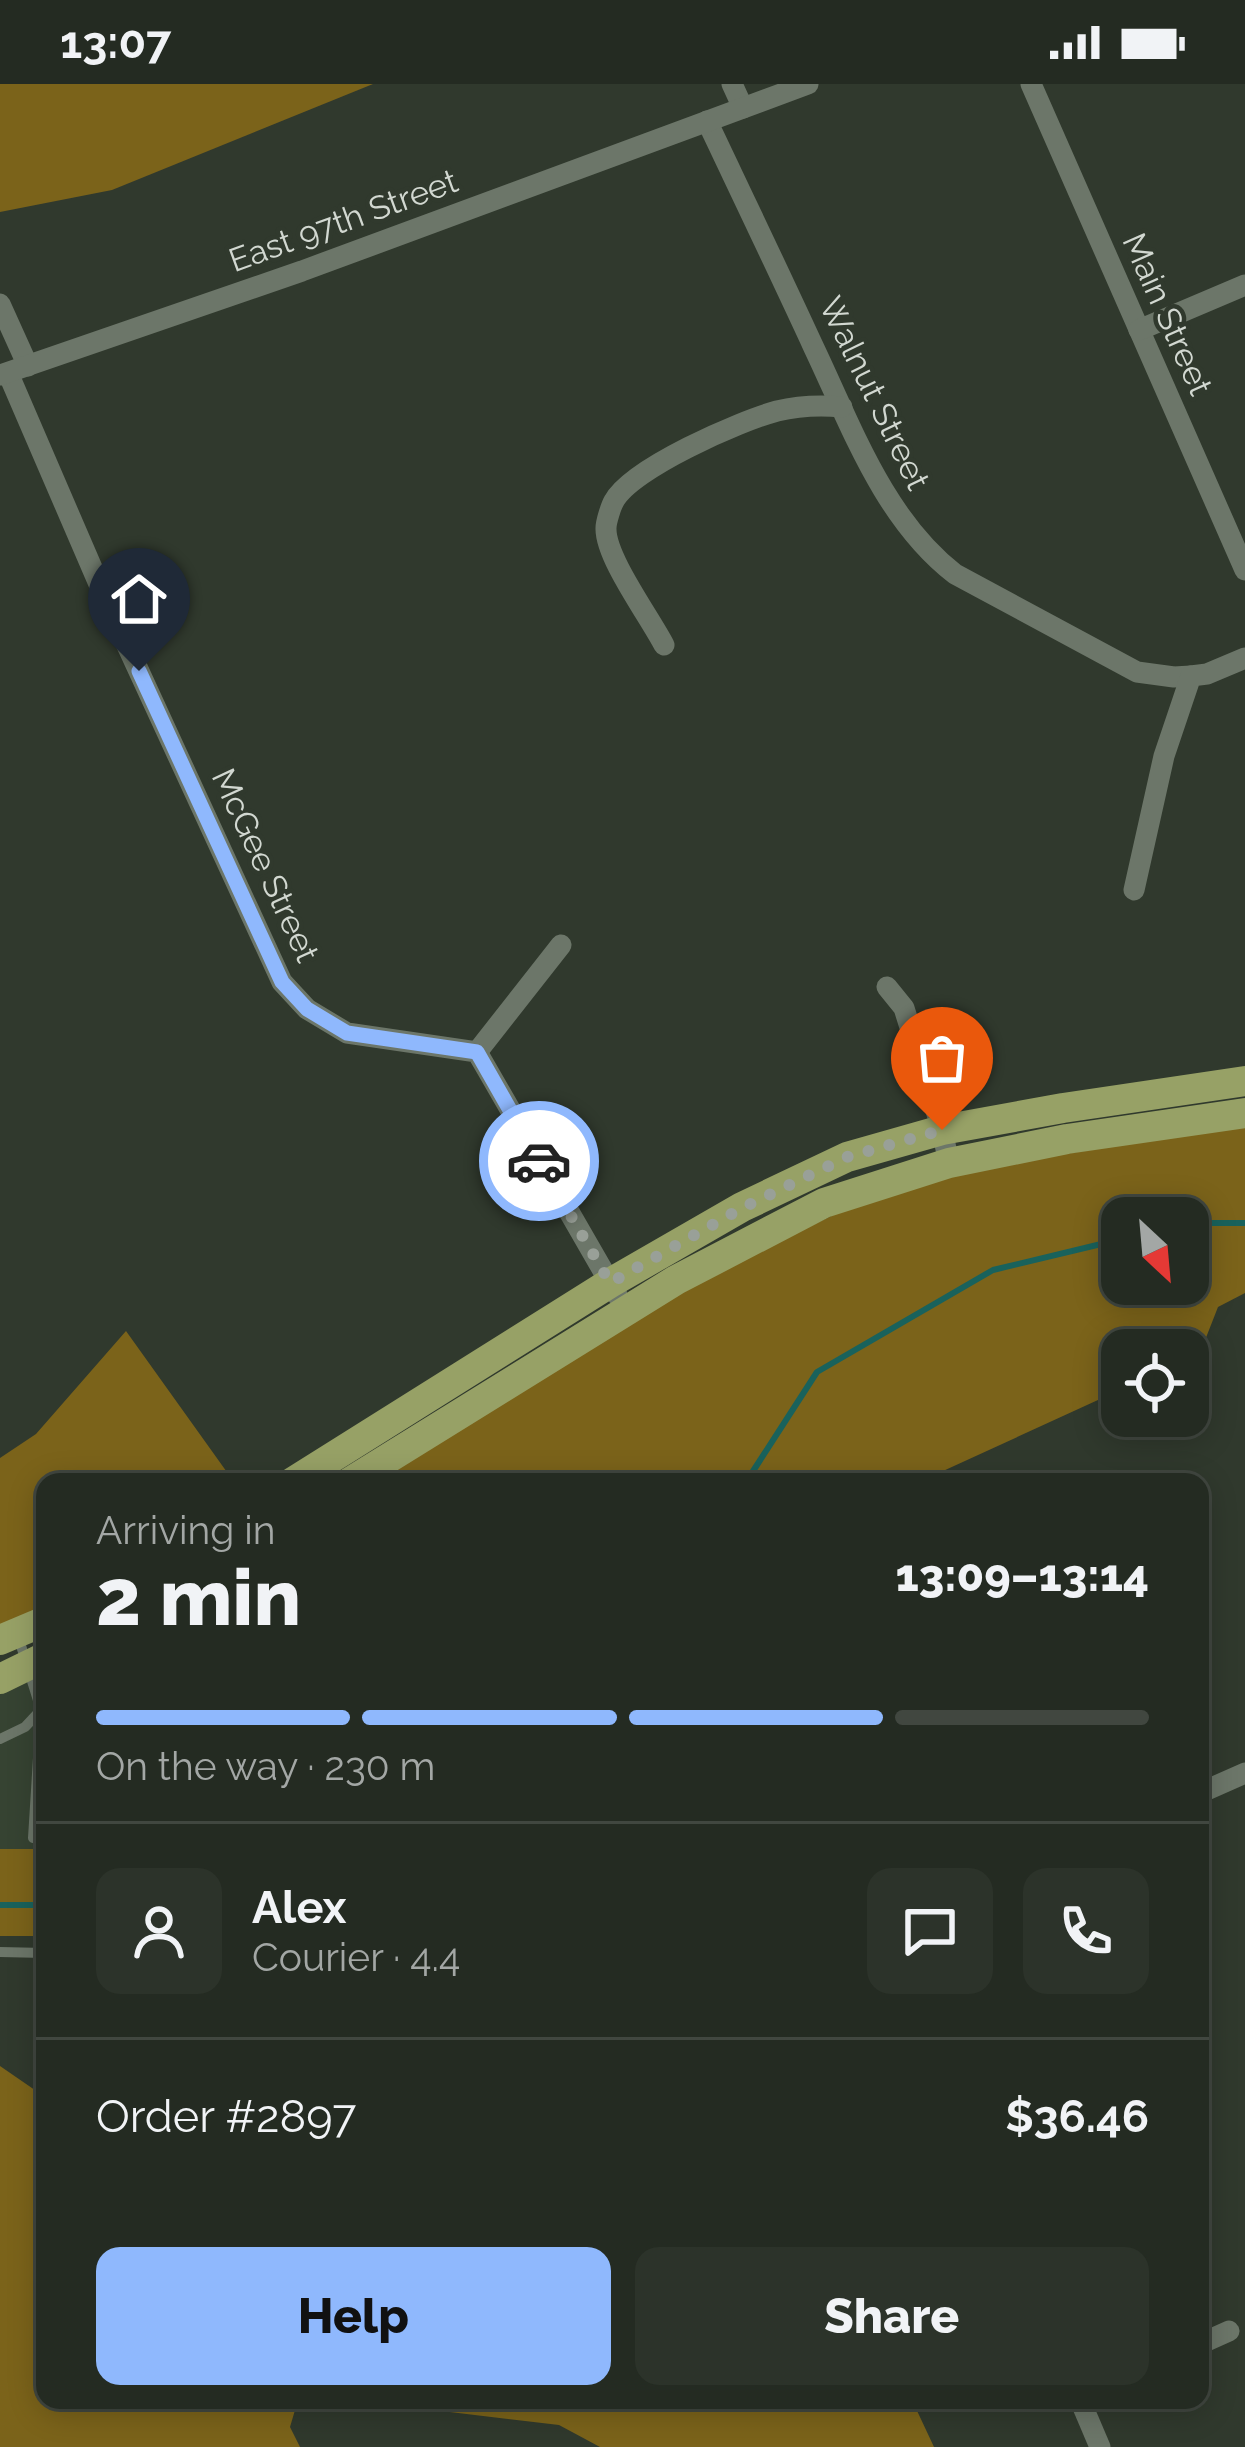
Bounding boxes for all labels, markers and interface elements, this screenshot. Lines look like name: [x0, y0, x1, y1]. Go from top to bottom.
text: 13:07: [60, 16, 171, 69]
street label: East 97th Street: [224, 161, 463, 280]
street label: Main Street: [1115, 227, 1221, 401]
street label: Walnut Street: [811, 291, 938, 496]
pin: [88, 548, 190, 671]
icon: home: [106, 566, 172, 632]
street label: McGee Street: [204, 762, 327, 968]
pin: [891, 1007, 993, 1130]
icon: bag: [909, 1025, 975, 1091]
courier: [479, 1101, 599, 1221]
icon: car: [506, 1128, 572, 1194]
north arrow: [1101, 1197, 1209, 1305]
map controls: [1101, 1197, 1209, 1437]
button: locate: [1101, 1329, 1209, 1437]
text: Arriving in: [96, 1507, 276, 1553]
text: 13:09–13:14: [895, 1549, 1149, 1602]
text: 2 min: [96, 1552, 301, 1643]
text: On the way · 230 m: [96, 1743, 435, 1789]
button: person: [96, 1868, 222, 1994]
button: chat: [867, 1868, 993, 1994]
button: phone: [1023, 1868, 1149, 1994]
text: Alex: [252, 1881, 346, 1934]
text: Courier · 4.4: [252, 1934, 460, 1980]
text: Order #2897: [96, 2090, 356, 2143]
text: $36.46: [1005, 2090, 1149, 2143]
button: Help: [96, 2247, 611, 2385]
button: Share: [635, 2247, 1149, 2385]

